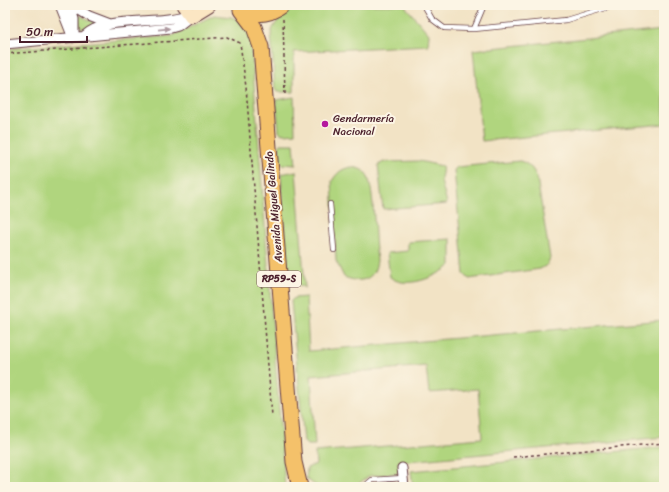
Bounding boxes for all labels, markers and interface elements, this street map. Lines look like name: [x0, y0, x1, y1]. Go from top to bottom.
scale bar: [20, 18, 87, 44]
text: 50 m: [26, 21, 53, 43]
one-way arrow: [158, 26, 170, 32]
place label: Gendarmería Nacional: [333, 109, 395, 141]
marker: Gendarmería Nacional: [320, 119, 330, 129]
street label: Avenida Miguel Galindo: [260, 150, 288, 264]
road number: RP59-S: [257, 271, 301, 287]

